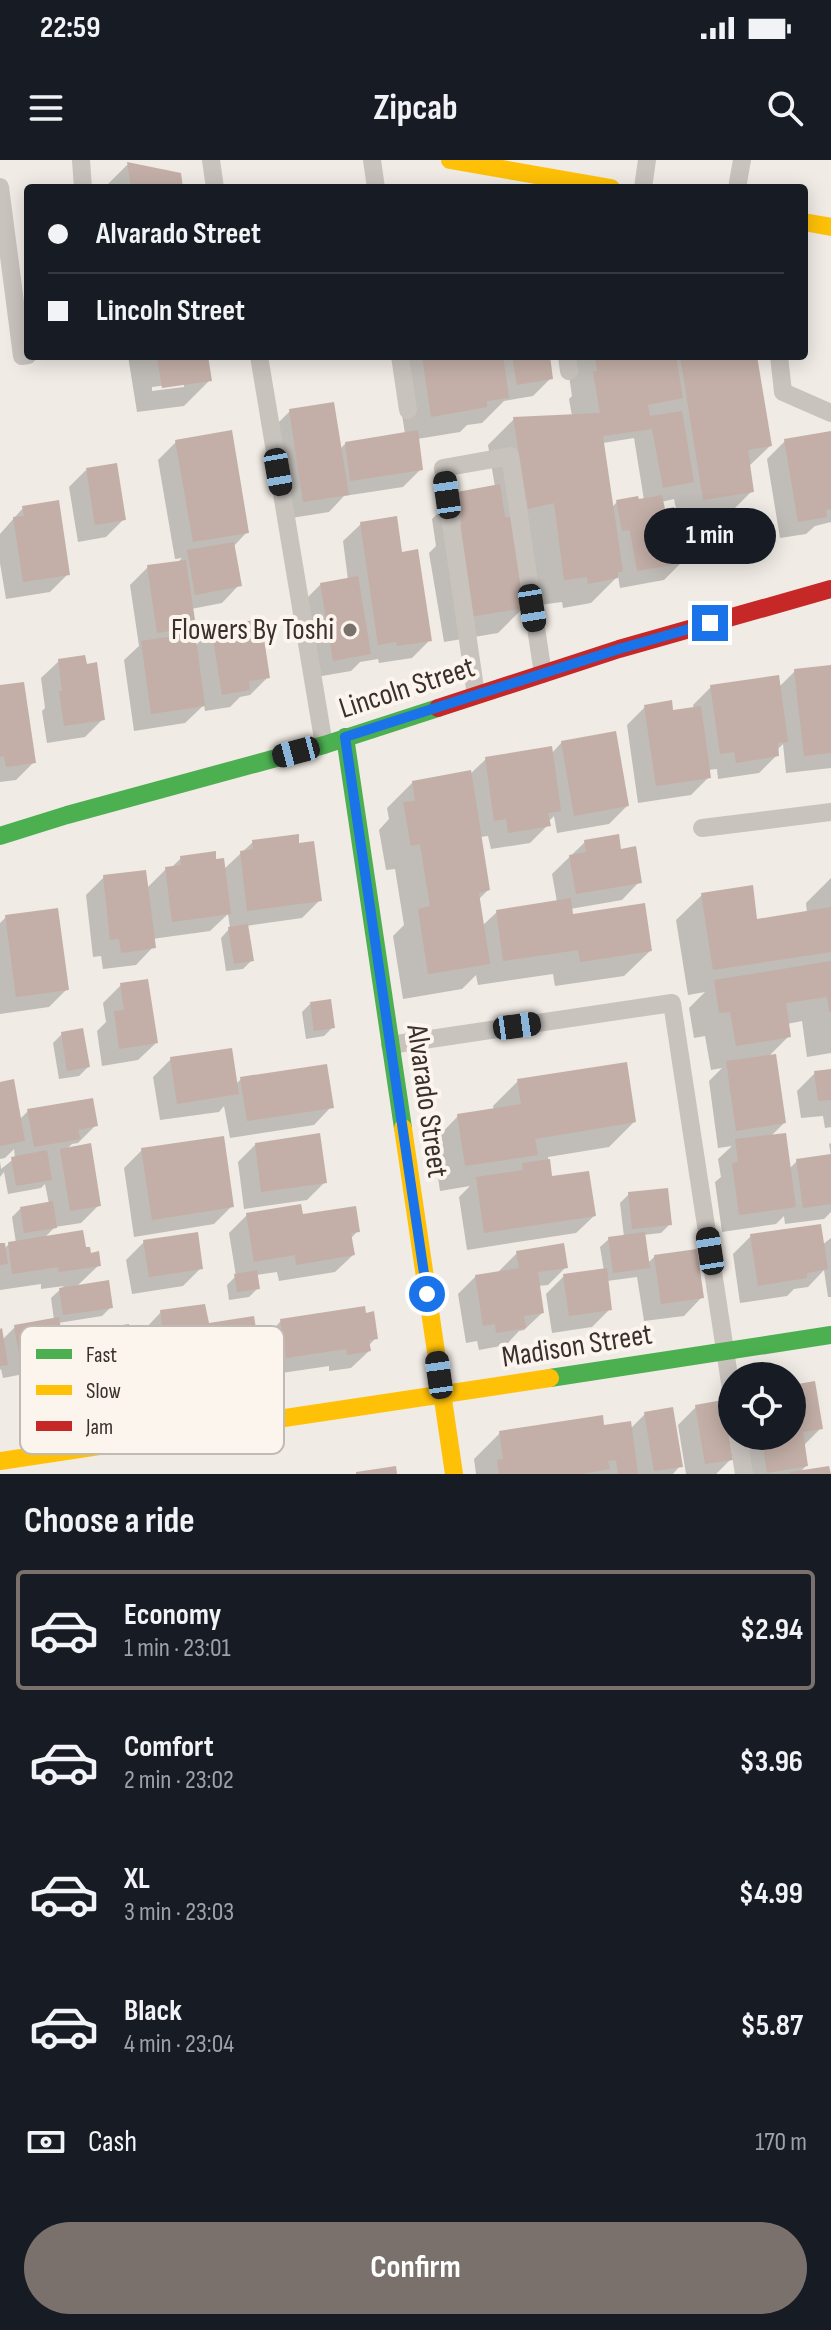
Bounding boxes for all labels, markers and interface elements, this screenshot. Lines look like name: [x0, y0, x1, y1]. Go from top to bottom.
text: 22:59: [40, 10, 100, 46]
icon: menu: [24, 86, 68, 130]
icon: search: [763, 86, 807, 130]
text: Zipcab: [373, 87, 458, 130]
text: Alvarado Street: [96, 216, 261, 252]
text: Lincoln Street: [96, 293, 245, 329]
car: [262, 446, 294, 498]
car: [432, 470, 462, 520]
callout: 1 min: [644, 507, 776, 563]
text: 1 min: [686, 520, 734, 551]
car: [516, 582, 548, 634]
route end: [692, 605, 728, 641]
place label: Flowers By Toshi: [171, 612, 334, 648]
marker: Flowers By Toshi: [341, 621, 359, 639]
street label: Lincoln Street: [335, 649, 479, 727]
car: [270, 734, 322, 770]
car: [492, 1011, 542, 1041]
street label: Alvarado Street: [398, 1021, 456, 1180]
car: [694, 1225, 726, 1277]
route start: [409, 1276, 445, 1312]
street label: Madison Street: [499, 1316, 655, 1376]
legend: [20, 1326, 284, 1454]
text: Fast: [86, 1342, 117, 1369]
car: [424, 1350, 454, 1400]
map controls: [718, 1362, 806, 1450]
button: locate: [718, 1362, 806, 1450]
text: Slow: [86, 1378, 121, 1405]
text: Jam: [85, 1414, 113, 1441]
text: Choose a ride: [24, 1500, 195, 1543]
icon: car: [28, 1594, 100, 1666]
text: Economy: [124, 1597, 221, 1633]
text: $2.94: [740, 1612, 803, 1648]
text: 1 min · 23:01: [124, 1633, 231, 1664]
icon: car: [28, 1726, 100, 1798]
text: Comfort: [124, 1729, 214, 1765]
text: $3.96: [739, 1744, 803, 1780]
text: 2 min · 23:02: [124, 1765, 234, 1796]
icon: car: [28, 1858, 100, 1930]
text: XL: [124, 1861, 150, 1897]
text: $4.99: [739, 1876, 803, 1912]
text: 3 min · 23:03: [124, 1897, 234, 1928]
icon: car: [28, 1990, 100, 2062]
text: Black: [124, 1993, 182, 2029]
text: $5.87: [741, 2008, 803, 2044]
text: 4 min · 23:04: [124, 2029, 234, 2060]
icon: cash: [24, 2120, 68, 2164]
text: Cash: [88, 2124, 137, 2160]
text: 170 m: [755, 2127, 807, 2158]
button: Confirm: [24, 2222, 807, 2314]

